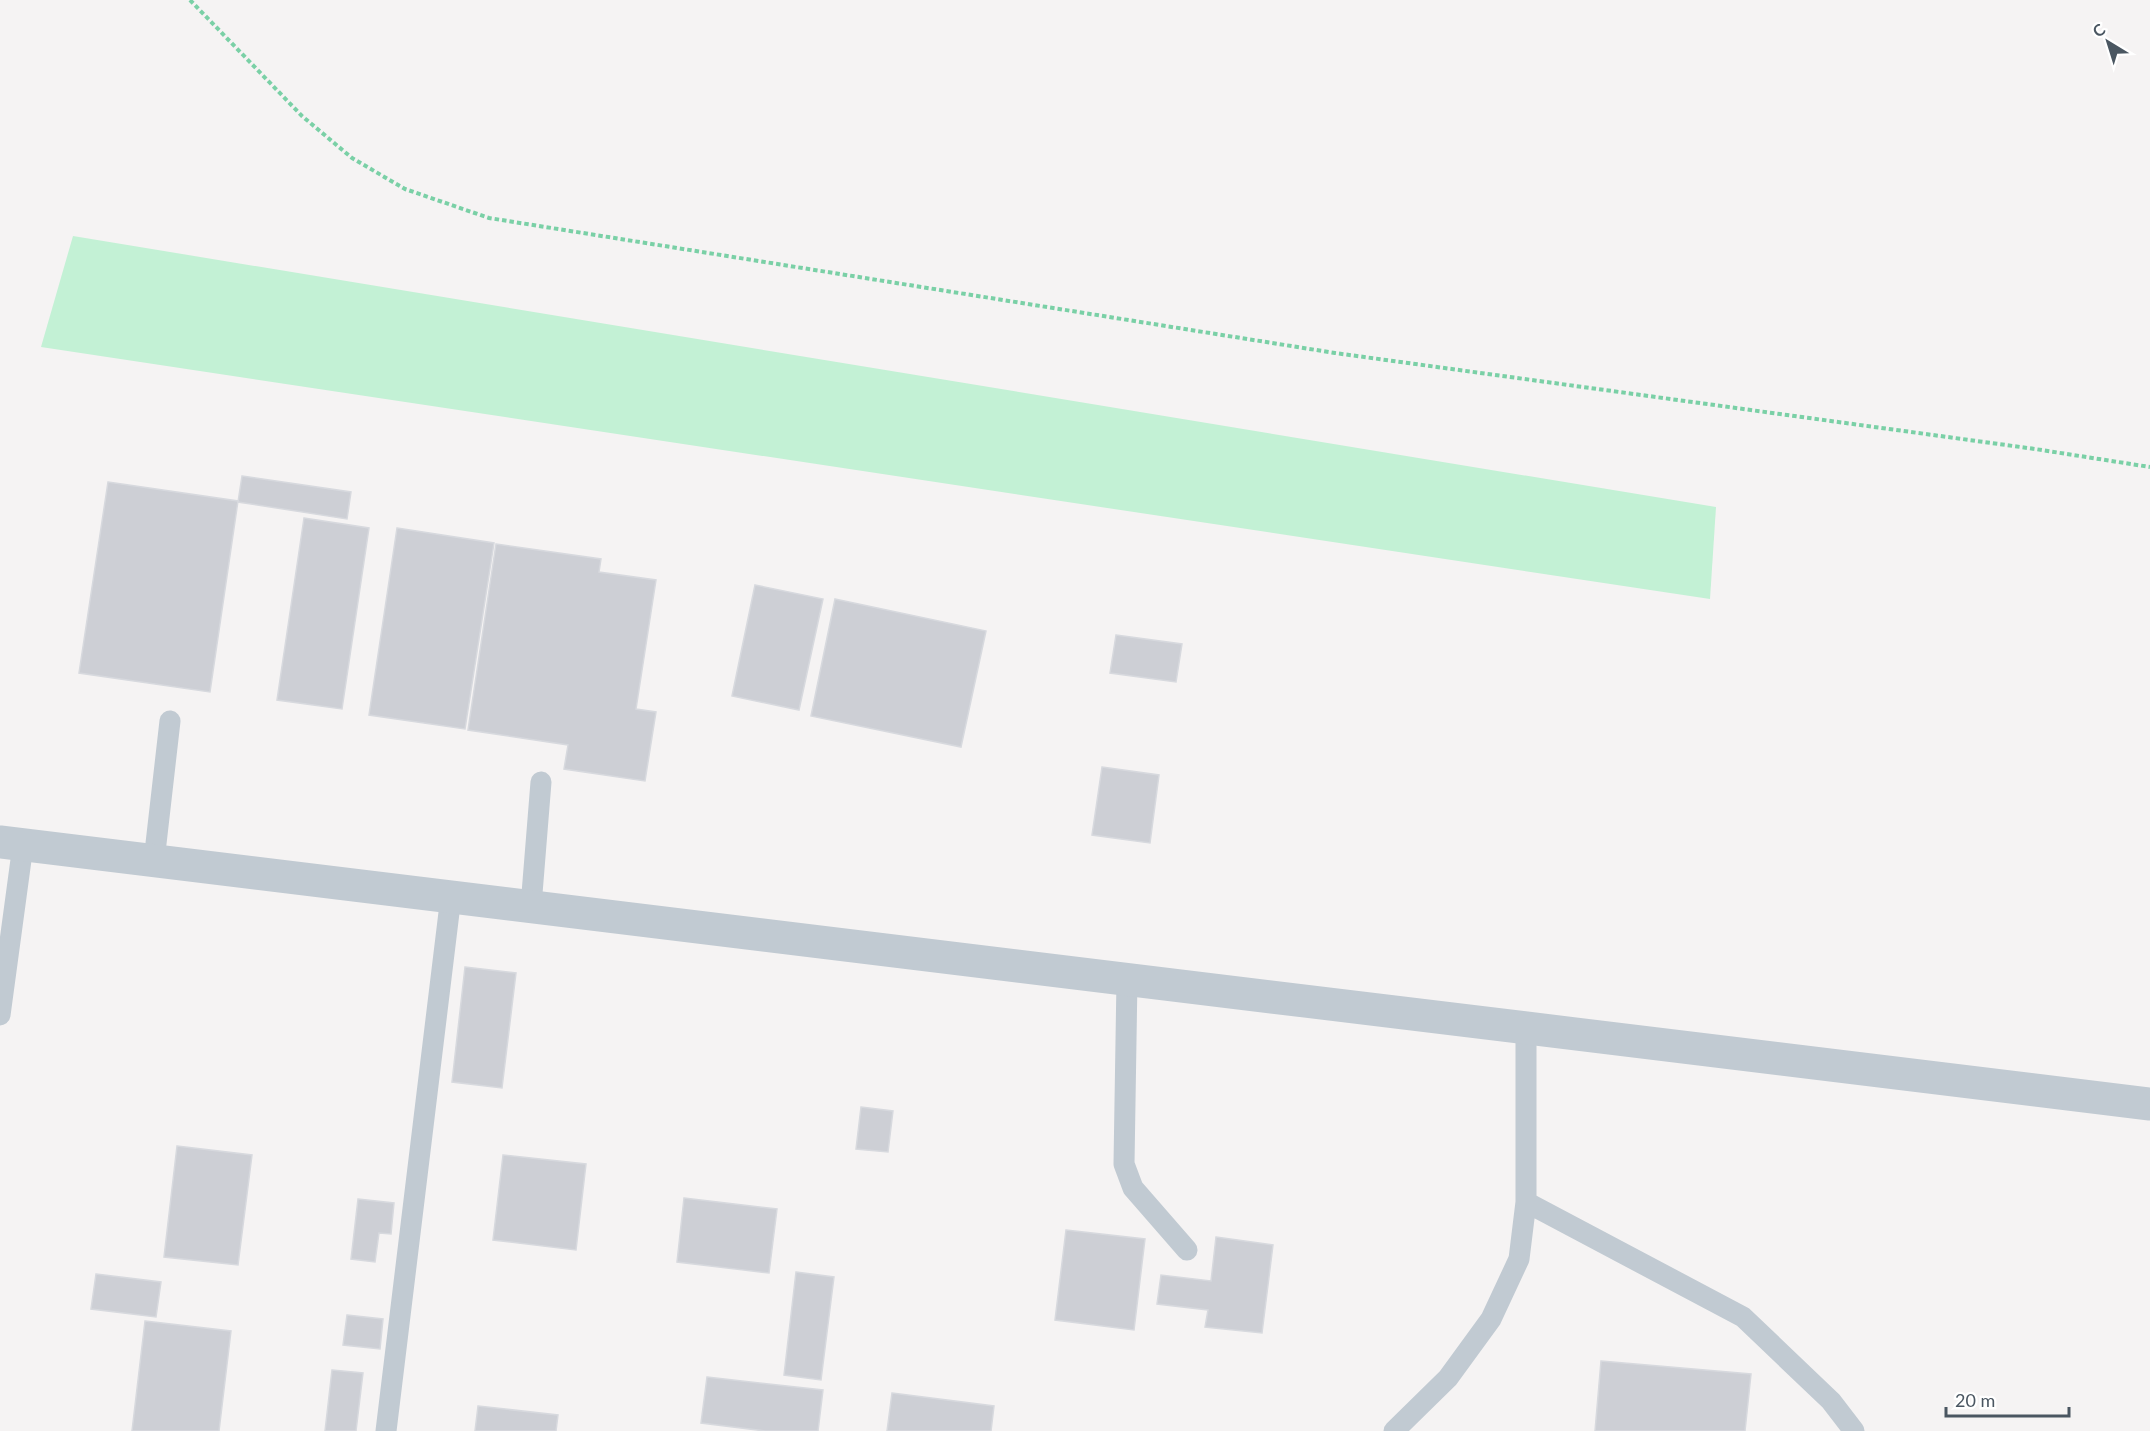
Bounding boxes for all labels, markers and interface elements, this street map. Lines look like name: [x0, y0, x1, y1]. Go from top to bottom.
north arrow: [2078, 12, 2138, 72]
text: С: [2088, 19, 2109, 41]
scale bar: [1946, 1380, 2069, 1418]
text: 20 m: [1955, 1389, 1995, 1411]

